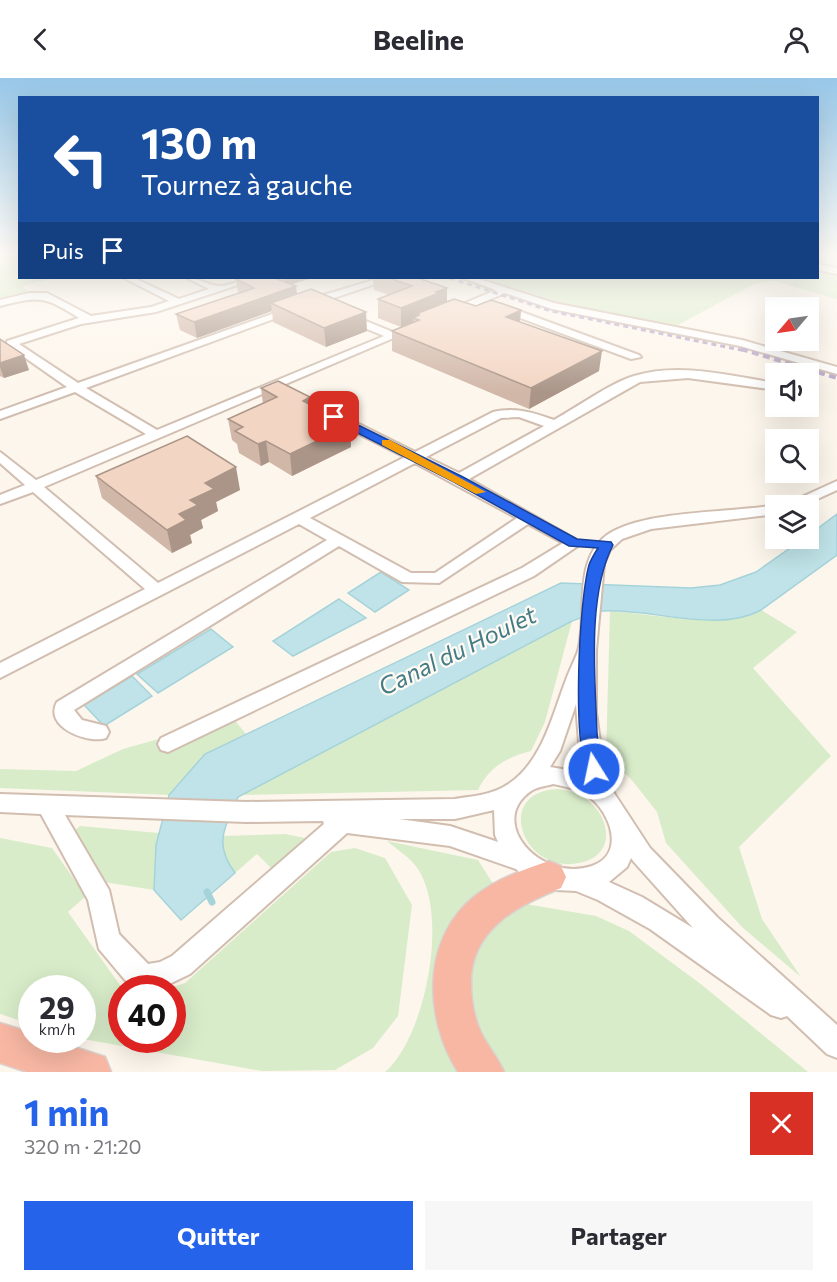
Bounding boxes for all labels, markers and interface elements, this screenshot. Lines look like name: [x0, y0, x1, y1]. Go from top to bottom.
icon: back: [24, 23, 57, 56]
text: Beeline: [373, 23, 464, 56]
icon: person: [780, 23, 813, 56]
text: 130 m: [141, 116, 257, 168]
icon: left: [42, 120, 120, 198]
text: Tournez à gauche: [141, 168, 352, 201]
icon: arrive: [96, 234, 129, 267]
text: Puis: [42, 237, 84, 264]
north arrow: [765, 297, 819, 351]
map controls: [765, 297, 819, 549]
button: sound: [765, 363, 819, 417]
pin: [308, 391, 359, 442]
icon: arrive: [317, 400, 350, 433]
button: search: [765, 429, 819, 483]
button: layers: [765, 495, 819, 549]
water label: Canal du Houlet: [373, 599, 542, 701]
position arrow: [562, 737, 626, 801]
speed limit sign: 40: [108, 975, 186, 1053]
text: 29: [39, 988, 75, 1025]
text: km/h: [39, 1020, 75, 1038]
text: 1 min: [24, 1089, 109, 1133]
button: close: [750, 1092, 813, 1155]
text: 320 m · 21:20: [24, 1134, 142, 1158]
button: Quitter: [24, 1201, 413, 1270]
button: Partager: [425, 1201, 813, 1270]

